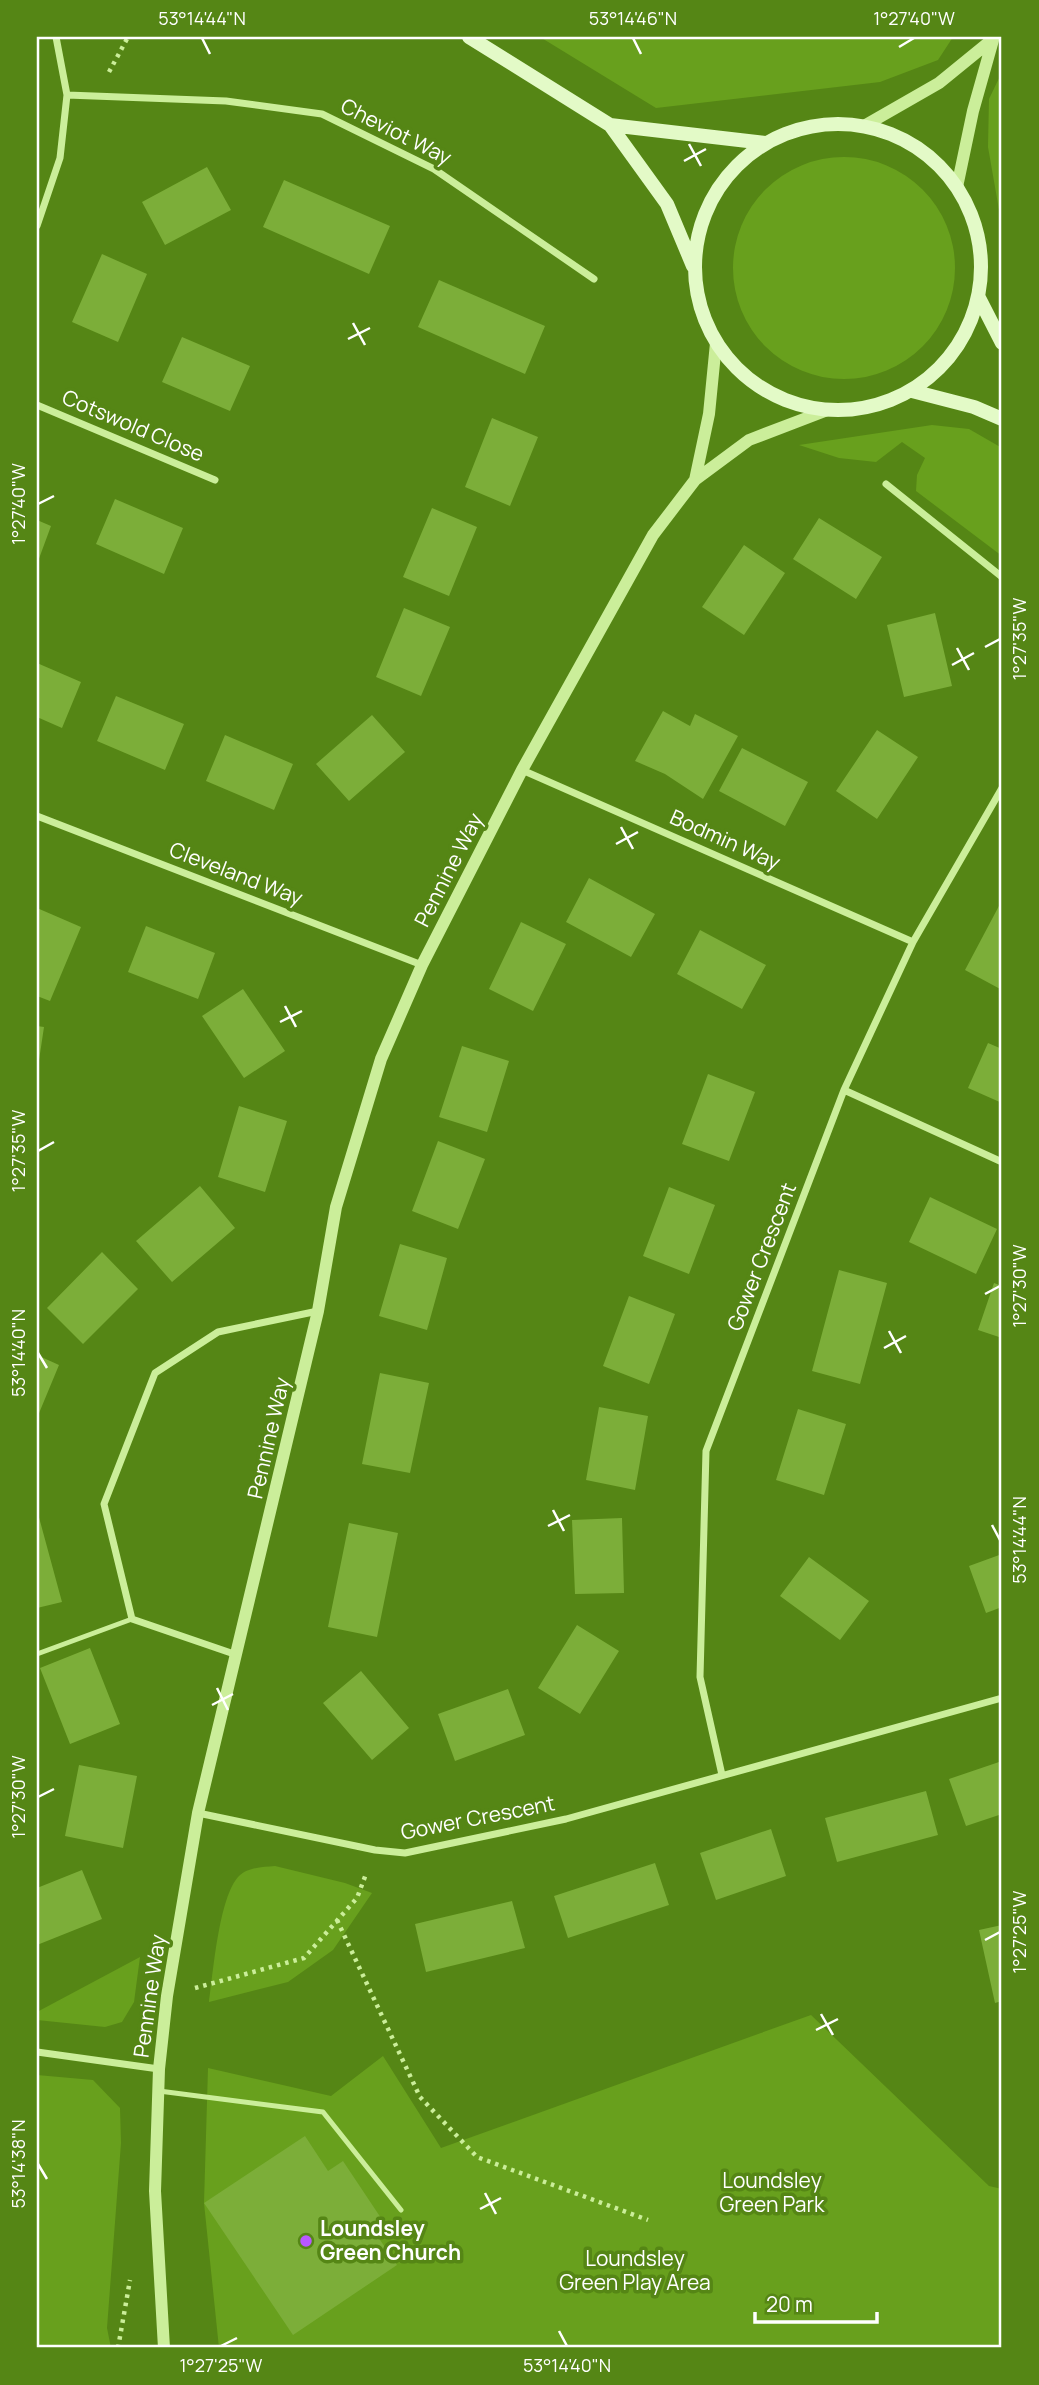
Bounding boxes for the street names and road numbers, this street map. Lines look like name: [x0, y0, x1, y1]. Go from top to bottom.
street label: Cheviot Way: [336, 91, 457, 171]
street label: Cotswold Close: [58, 383, 209, 468]
street label: Bodmin Way: [666, 802, 785, 876]
street label: Pennine Way: [407, 808, 489, 931]
street label: Cleveland Way: [166, 835, 307, 911]
street label: Gower Crescent: [720, 1179, 802, 1335]
street label: Pennine Way: [240, 1374, 296, 1501]
street label: Gower Crescent: [398, 1788, 557, 1846]
street label: Pennine Way: [127, 1932, 172, 2059]

